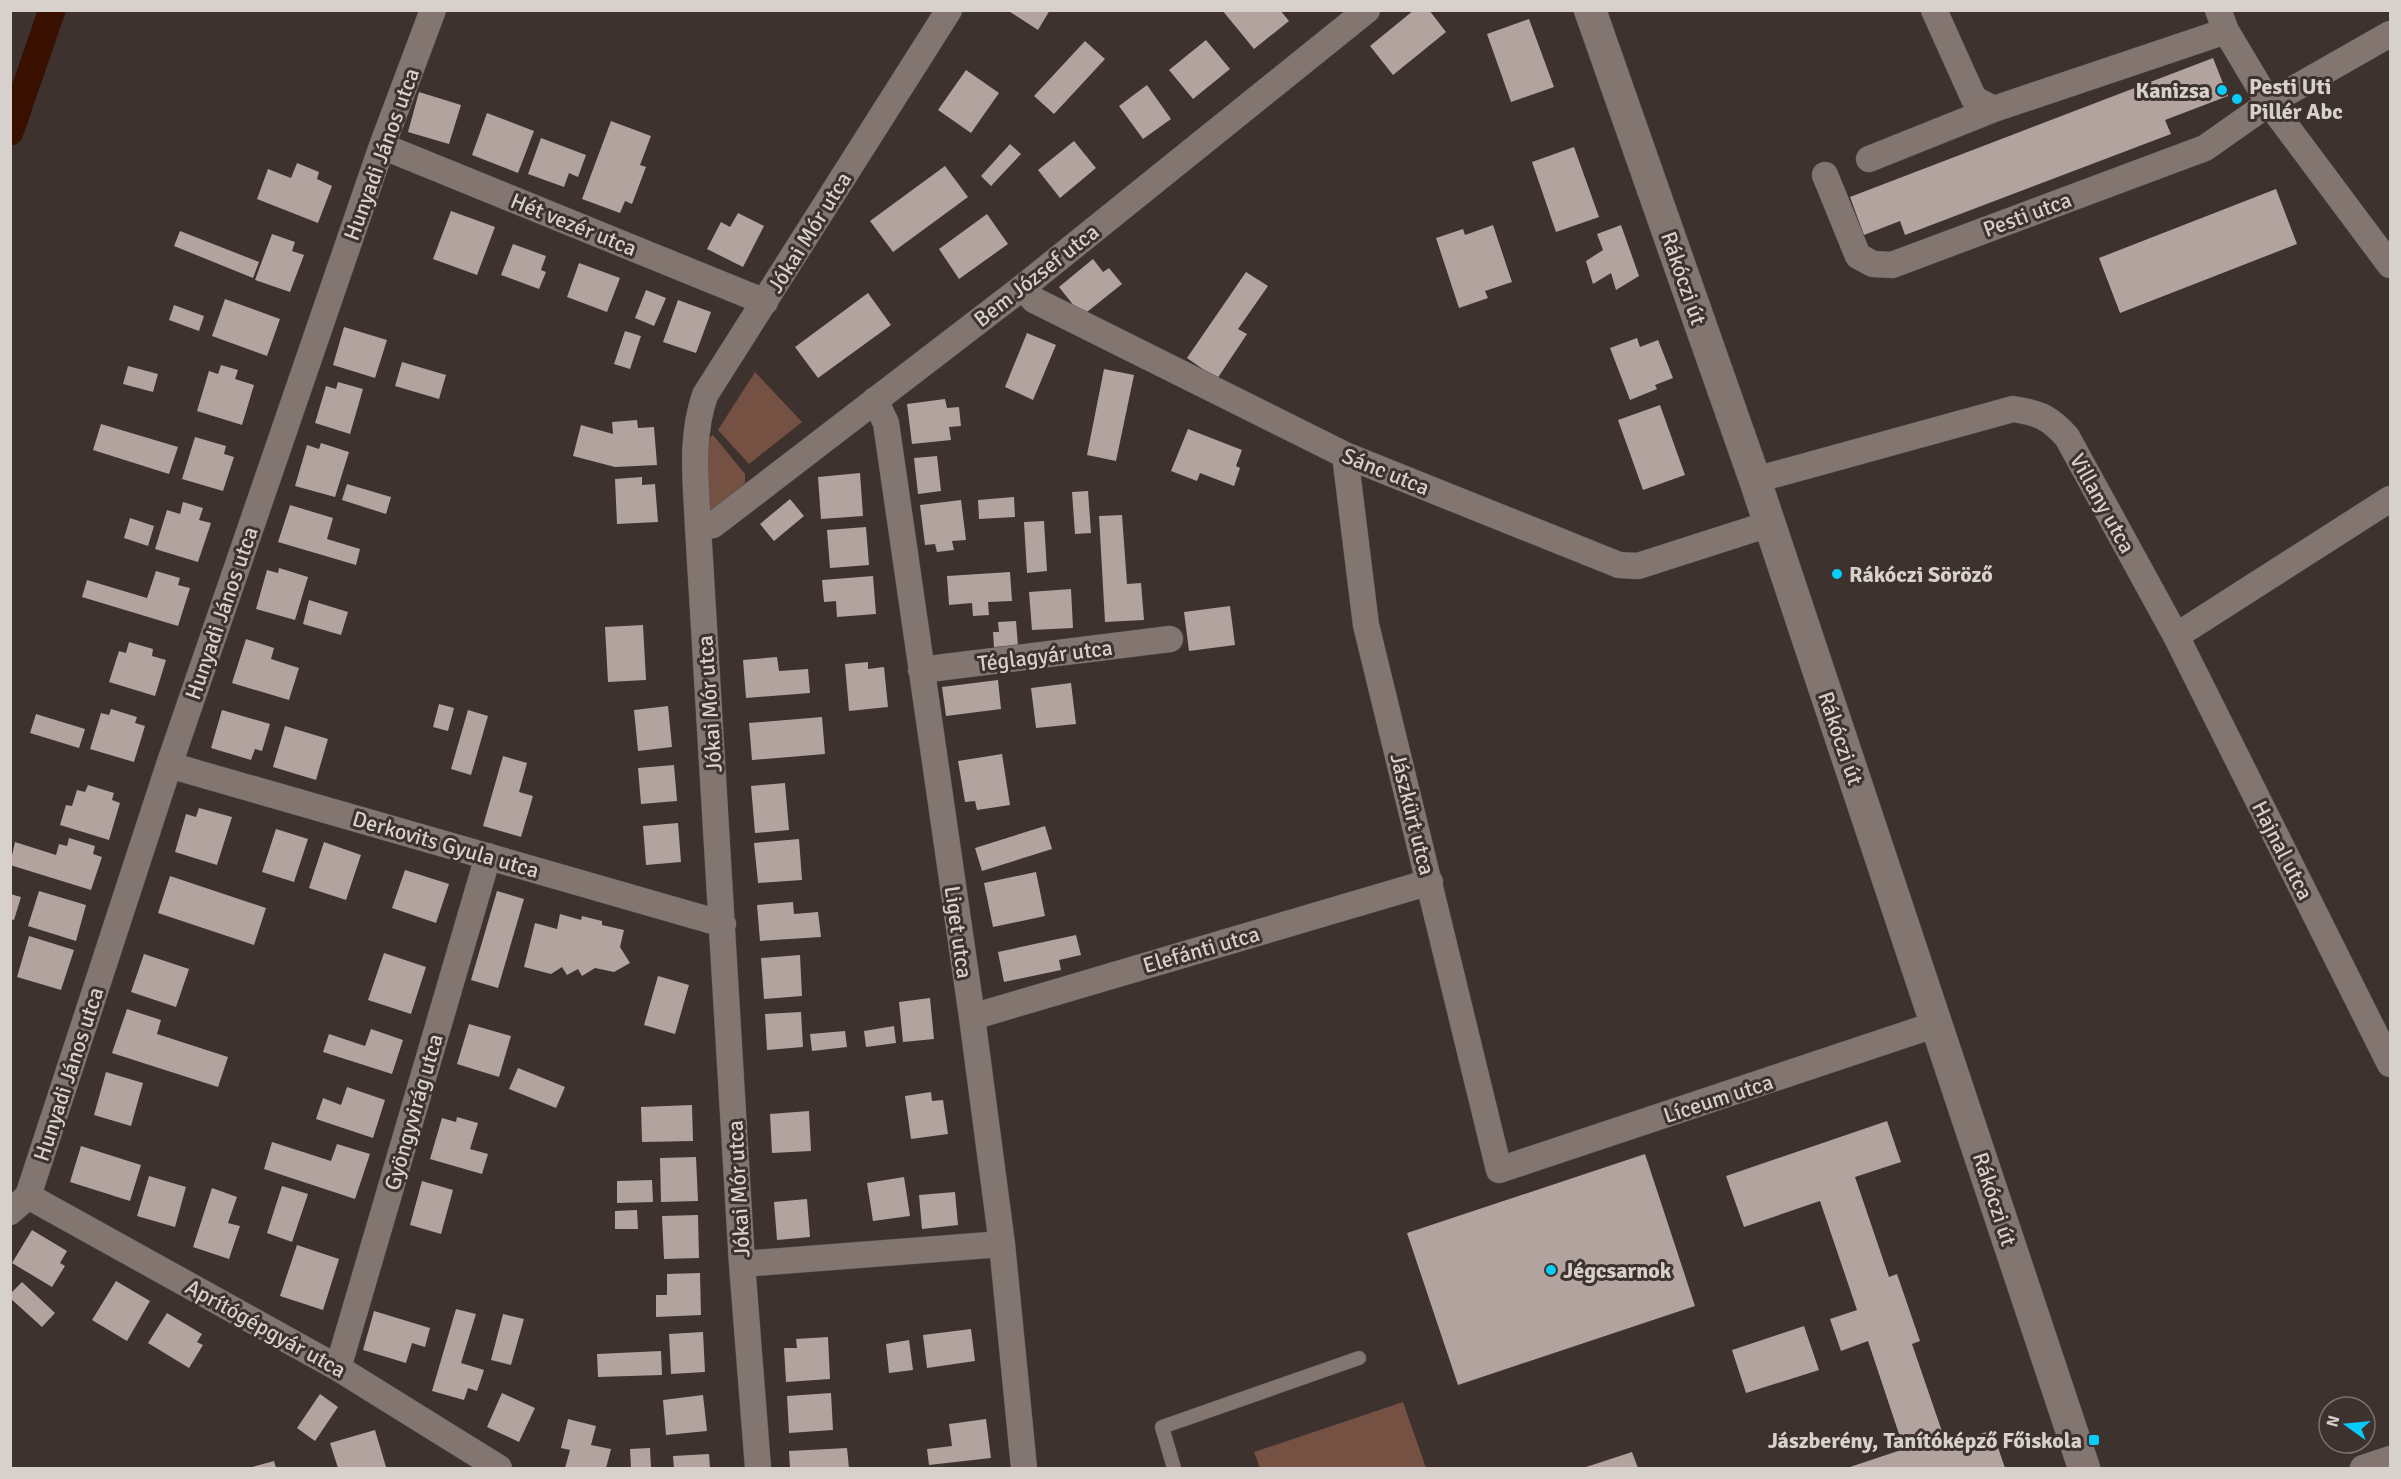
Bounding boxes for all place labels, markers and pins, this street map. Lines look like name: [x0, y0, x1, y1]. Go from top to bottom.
place label: Pesti Uti Pillér Abc: [2249, 73, 2343, 125]
place label: Kanizsa: [2136, 77, 2210, 104]
marker: Kanizsa: [2215, 83, 2229, 97]
marker: Pesti Uti Pillér Abc: [2230, 92, 2244, 106]
place label: Rákóczi Söröző: [1849, 561, 1993, 588]
marker: Rákóczi Söröző: [1830, 567, 1844, 581]
place label: Jégcsarnok: [1563, 1257, 1672, 1284]
marker: Jégcsarnok: [1544, 1263, 1558, 1277]
place label: Jászberény, Tanítóképző Főiskola: [1768, 1427, 2082, 1454]
marker: Jászberény, Tanítóképző Főiskola: [2087, 1433, 2101, 1447]

